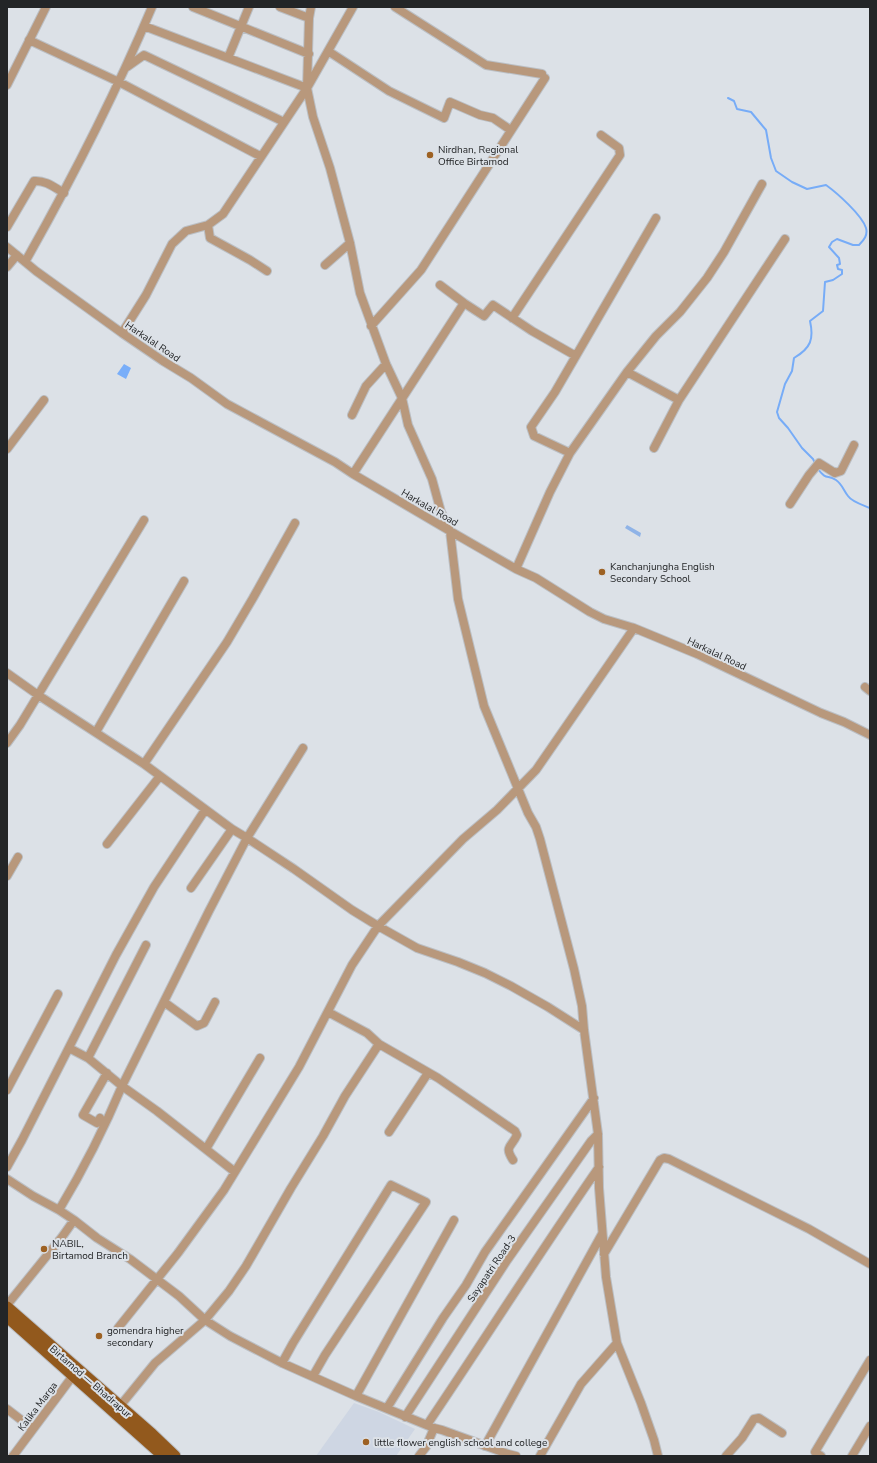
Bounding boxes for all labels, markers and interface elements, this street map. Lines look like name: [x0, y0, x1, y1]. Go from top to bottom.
place label: Nirdhan, Regional Office Birtamod: [438, 143, 518, 169]
marker: Nirdhan, Regional Office Birtamod: [425, 150, 435, 160]
street label: Harkalal Road: [122, 318, 183, 366]
street label: Harkalal Road: [398, 486, 461, 530]
place label: Kanchanjungha English Secondary School: [610, 560, 715, 586]
marker: Kanchanjungha English Secondary School: [597, 567, 607, 577]
street label: Harkalal Road: [685, 634, 749, 674]
street label: Sayapatri Road-3: [464, 1232, 520, 1305]
place label: NABIL, Birtamod Branch: [52, 1237, 128, 1263]
marker: NABIL, Birtamod Branch: [39, 1244, 49, 1254]
place label: gomendra higher secondary: [107, 1324, 184, 1350]
marker: gomendra higher secondary: [94, 1331, 104, 1341]
street label: Birtamod — Bhadrapur: [46, 1342, 135, 1422]
street label: Kalika Marga: [15, 1379, 61, 1434]
place label: little flower english school and college: [374, 1436, 547, 1450]
marker: little flower english school and college: [361, 1437, 371, 1447]

